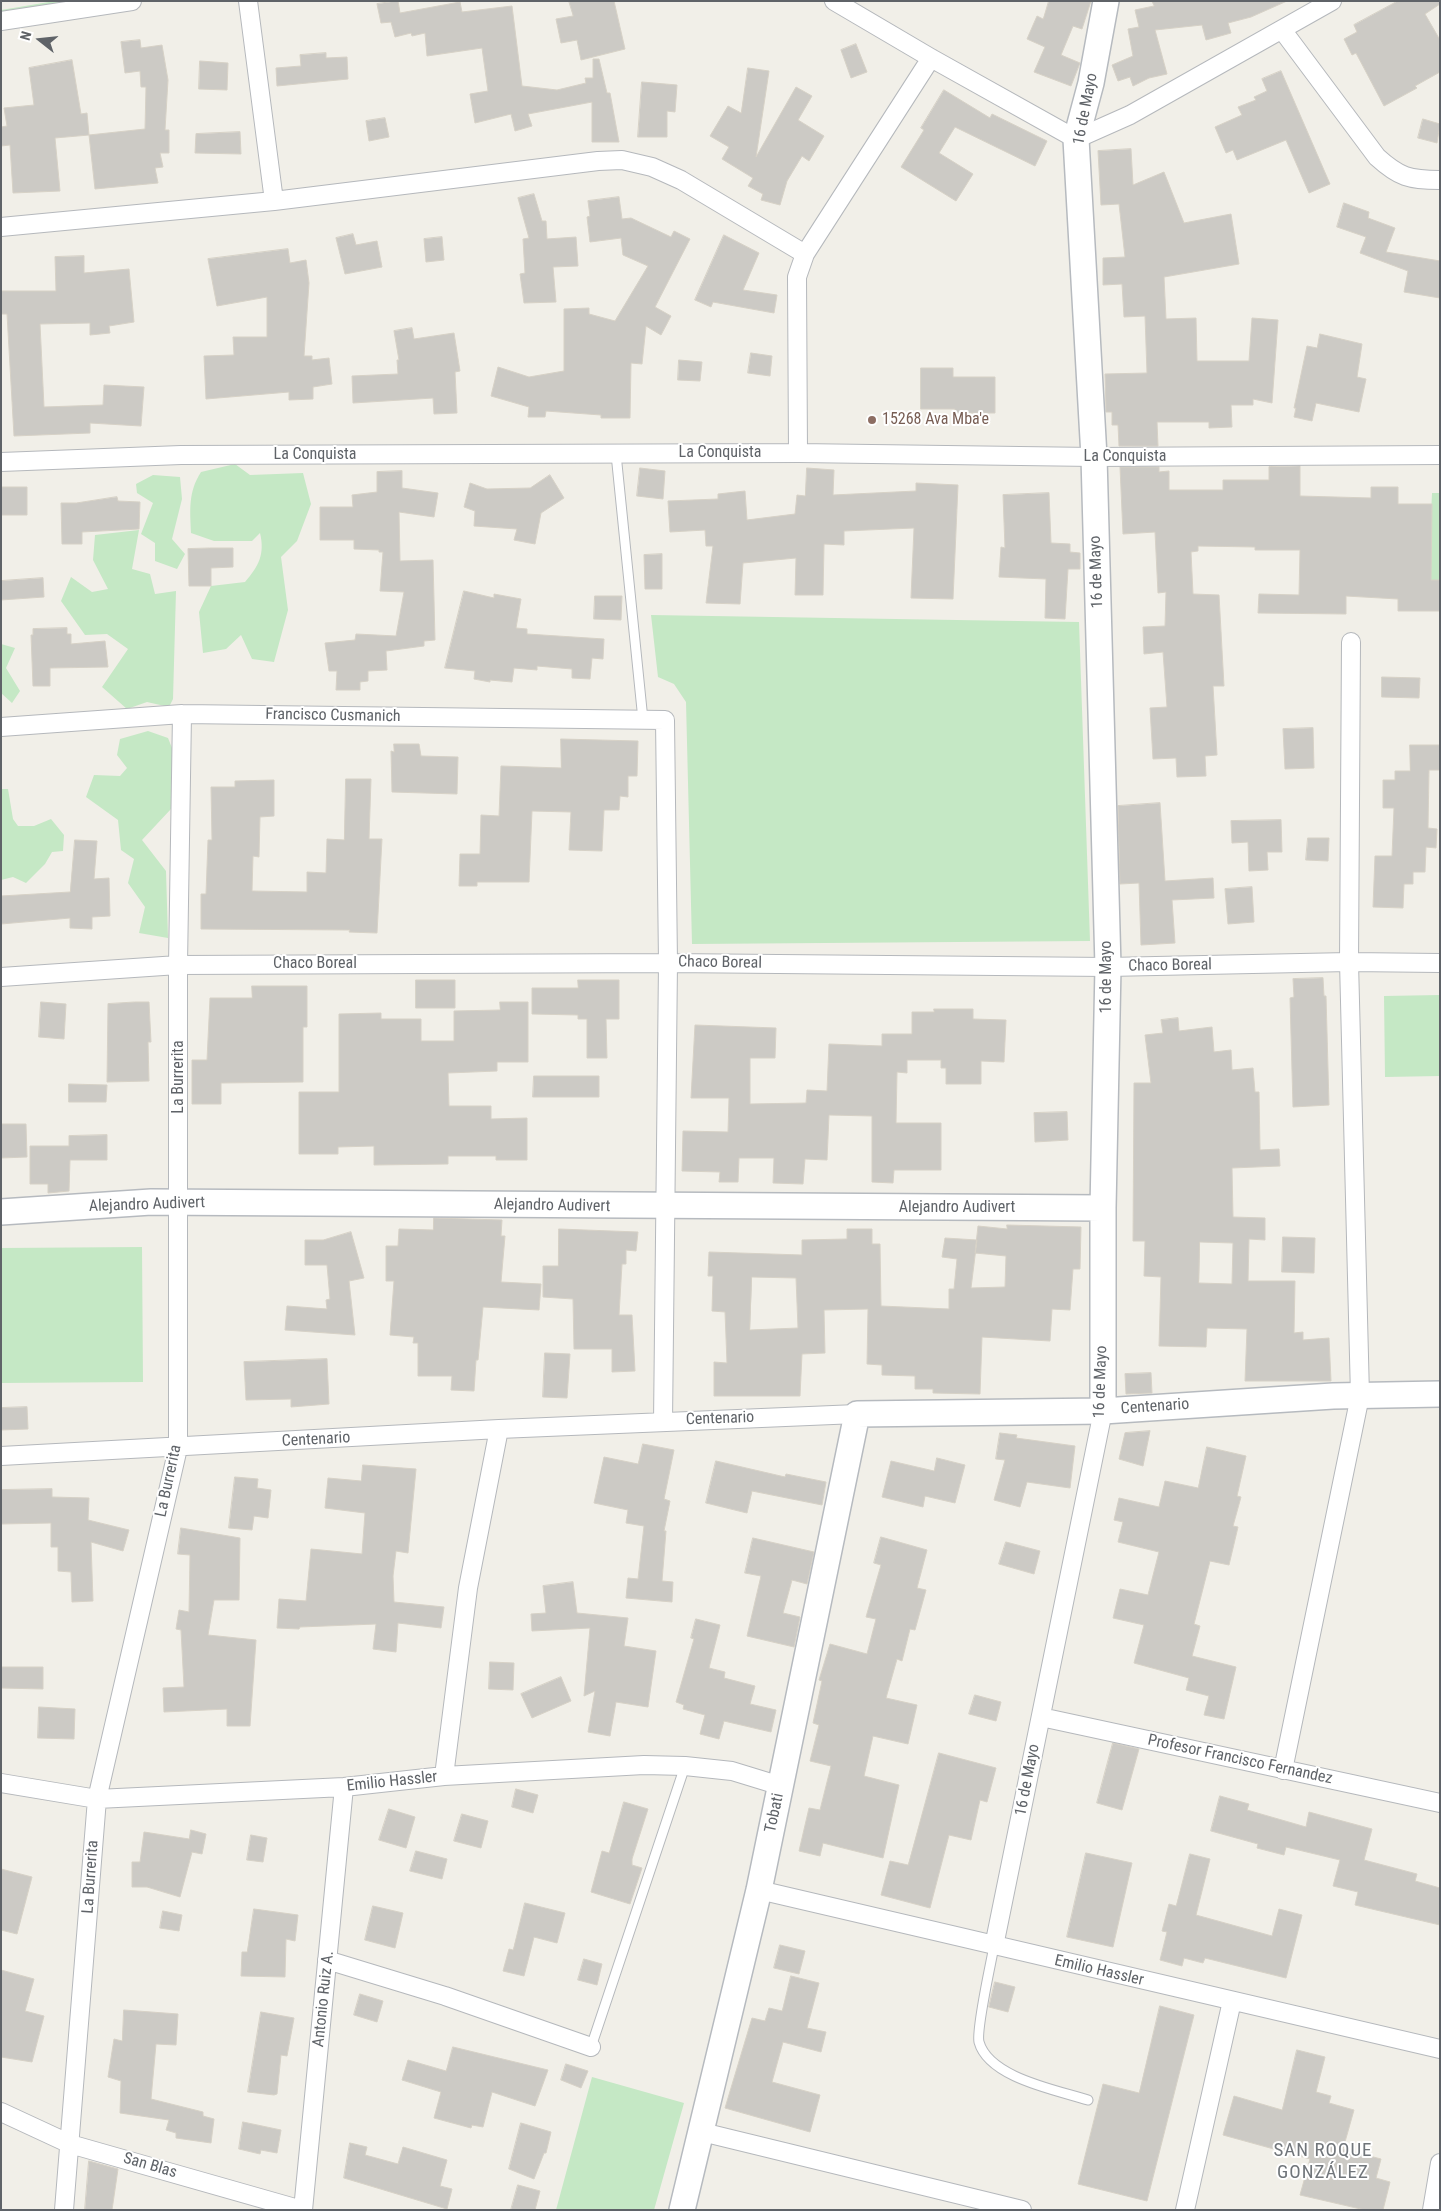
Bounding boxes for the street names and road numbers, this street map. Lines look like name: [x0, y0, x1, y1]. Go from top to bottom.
street label: 16 de Mayo: [1070, 71, 1102, 147]
street label: La Conquista: [679, 443, 761, 463]
street label: La Conquista: [274, 445, 356, 465]
street label: La Conquista: [1084, 447, 1166, 467]
street label: 16 de Mayo: [1086, 535, 1108, 609]
street label: Francisco Cusmanich: [265, 705, 401, 727]
street label: 16 de Mayo: [1097, 941, 1117, 1013]
street label: Chaco Boreal: [678, 953, 762, 973]
street label: Chaco Boreal: [273, 954, 357, 974]
street label: Chaco Boreal: [1128, 956, 1212, 976]
street label: La Burrerita: [169, 1040, 189, 1114]
street label: Alejandro Audivert: [88, 1193, 206, 1217]
street label: Alejandro Audivert: [494, 1195, 610, 1217]
street label: Alejandro Audivert: [899, 1198, 1015, 1218]
street label: 16 de Mayo: [1090, 1345, 1112, 1419]
street label: Centenario: [1120, 1395, 1190, 1419]
street label: Centenario: [685, 1408, 755, 1430]
street label: Centenario: [281, 1429, 351, 1451]
street label: La Burrerita: [152, 1443, 186, 1519]
street label: Profesor Francisco Fernandez: [1146, 1731, 1334, 1789]
street label: 16 de Mayo: [1012, 1742, 1044, 1818]
street label: Emilio Hassler: [346, 1768, 438, 1796]
street label: Tobati: [761, 1792, 789, 1834]
street label: La Burrerita: [79, 1840, 103, 1914]
street label: Antonio Ruiz A.: [309, 1950, 339, 2048]
street label: Emilio Hassler: [1053, 1951, 1145, 1991]
street label: San Blas: [121, 2149, 179, 2183]

